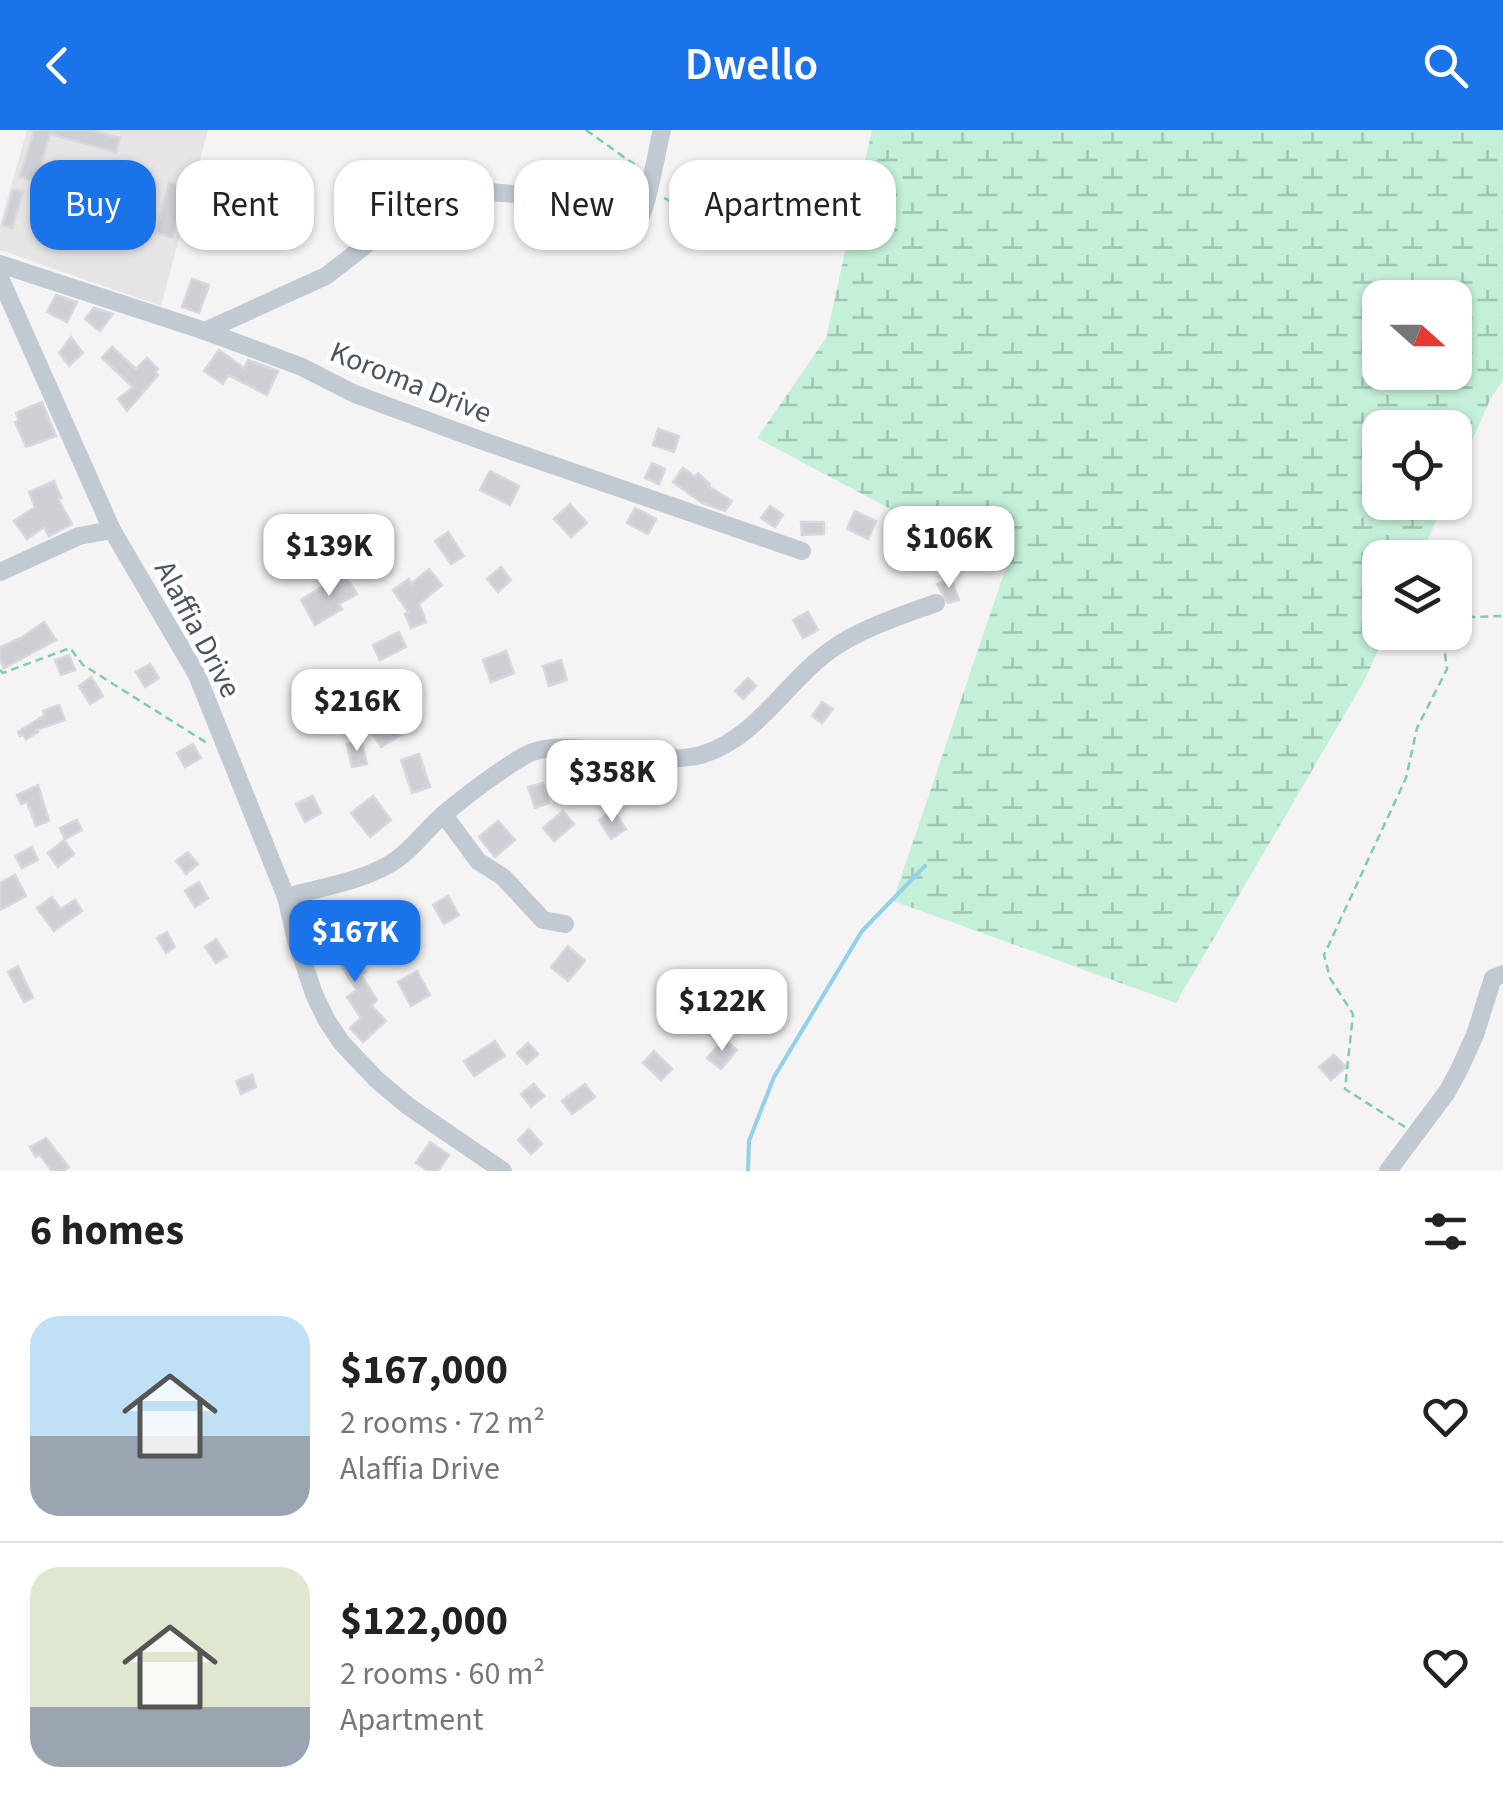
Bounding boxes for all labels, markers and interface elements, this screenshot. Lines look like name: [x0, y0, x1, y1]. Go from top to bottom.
text: Dwello: [685, 33, 818, 97]
icon: back: [30, 38, 85, 93]
icon: search: [1418, 38, 1473, 93]
chip: Buy: [30, 160, 156, 250]
chip: Rent: [176, 160, 314, 250]
chip: Filters: [334, 160, 494, 250]
chip: New: [514, 160, 649, 250]
chip: Apartment: [669, 160, 896, 250]
north arrow: [1362, 280, 1472, 390]
map controls: [1362, 280, 1472, 650]
street label: Koroma Drive: [324, 331, 498, 434]
button: locate: [1362, 410, 1472, 520]
pin: $106K: [879, 506, 1019, 591]
pin: $139K: [259, 514, 399, 599]
text: $106K: [905, 515, 993, 561]
text: $139K: [285, 523, 373, 569]
button: layers: [1362, 540, 1472, 650]
street label: Alaffia Drive: [143, 553, 252, 706]
pin: $216K: [287, 669, 427, 754]
text: $216K: [313, 678, 401, 724]
pin: $358K: [542, 740, 682, 825]
text: $358K: [568, 749, 656, 795]
pin: $167K: [285, 900, 425, 985]
text: $167K: [311, 909, 399, 955]
pin: $122K: [652, 969, 792, 1054]
text: $122K: [678, 978, 766, 1024]
text: 6 homes: [30, 1201, 184, 1261]
icon: filters: [1418, 1204, 1473, 1259]
text: $167,000: [340, 1340, 508, 1400]
icon: home: [110, 1356, 230, 1476]
icon: heart: [1418, 1389, 1473, 1444]
text: 2 rooms · 72 m²: [340, 1400, 545, 1446]
text: Alaffia Drive: [340, 1446, 500, 1492]
text: $122,000: [340, 1591, 508, 1651]
icon: home: [110, 1607, 230, 1727]
icon: heart: [1418, 1640, 1473, 1695]
text: 2 rooms · 60 m²: [340, 1651, 545, 1697]
text: Apartment: [340, 1697, 483, 1743]

